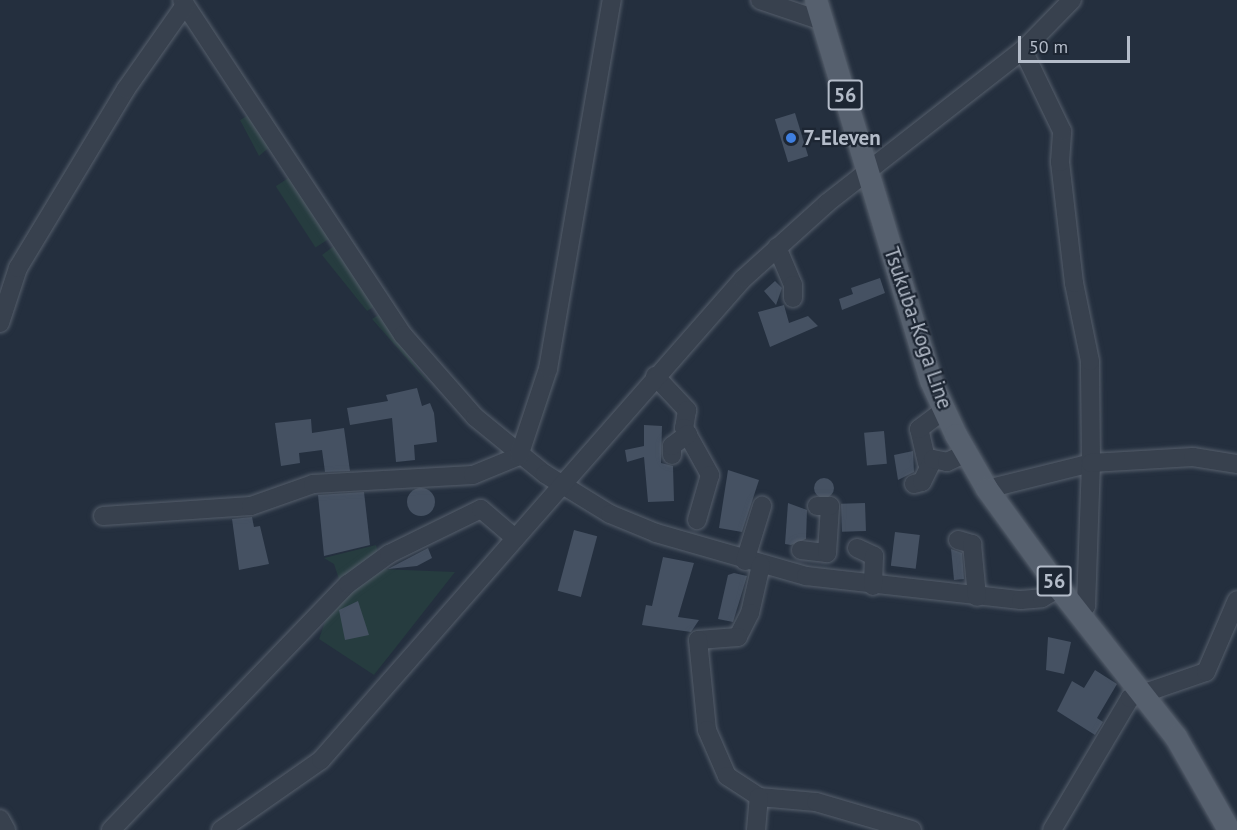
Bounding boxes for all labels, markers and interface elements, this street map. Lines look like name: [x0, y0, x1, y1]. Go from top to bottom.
scale bar: [1021, 24, 1134, 62]
text: 50 m: [1029, 35, 1068, 58]
road number: 56: [827, 78, 863, 112]
place label: 7-Eleven: [803, 125, 881, 151]
marker: 7-Eleven: [784, 131, 798, 145]
street label: Tsukuba-Koga Line: [879, 244, 957, 412]
road number: 56: [1036, 564, 1072, 598]

